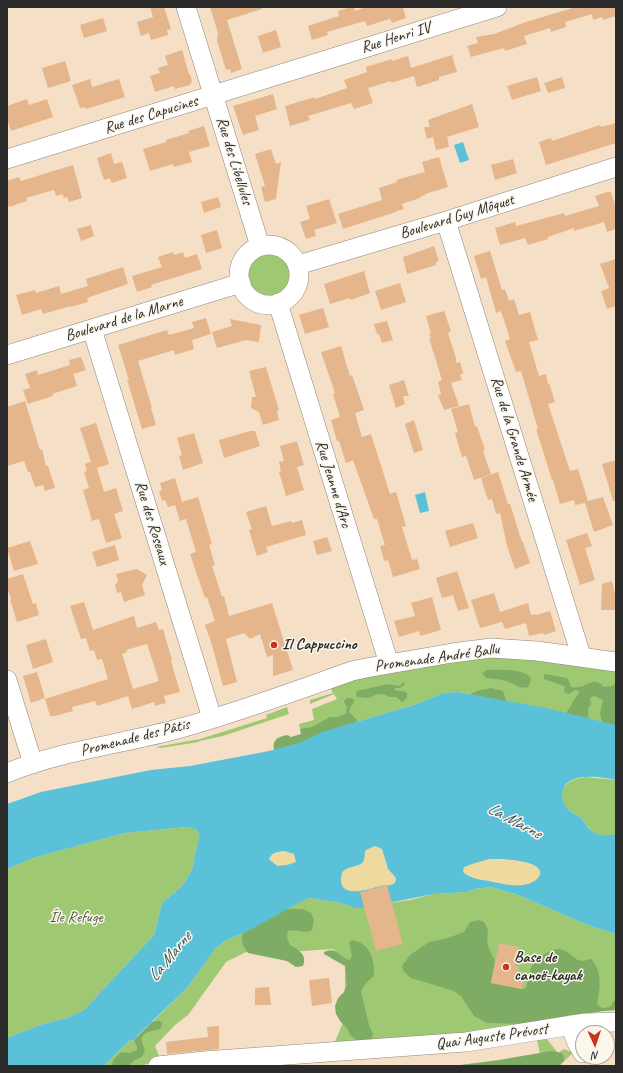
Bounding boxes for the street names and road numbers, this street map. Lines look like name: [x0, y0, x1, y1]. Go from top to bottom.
street label: Rue Henri IV: [359, 18, 433, 58]
street label: Rue des Capucines: [102, 92, 200, 138]
street label: Rue des Libellules: [212, 115, 256, 207]
street label: Boulevard Guy Môquet: [398, 190, 516, 244]
street label: Boulevard de la Marne: [63, 292, 185, 346]
street label: Rue de la Grande Armée: [486, 375, 542, 503]
street label: Rue Jeanne d'Arc: [311, 438, 355, 530]
street label: Rue des Roseaux: [130, 479, 174, 567]
street label: Promenade André Ballu: [373, 640, 501, 676]
street label: Promenade des Pâtis: [78, 715, 192, 761]
street label: Quai Auguste Prévost: [435, 1020, 549, 1054]

